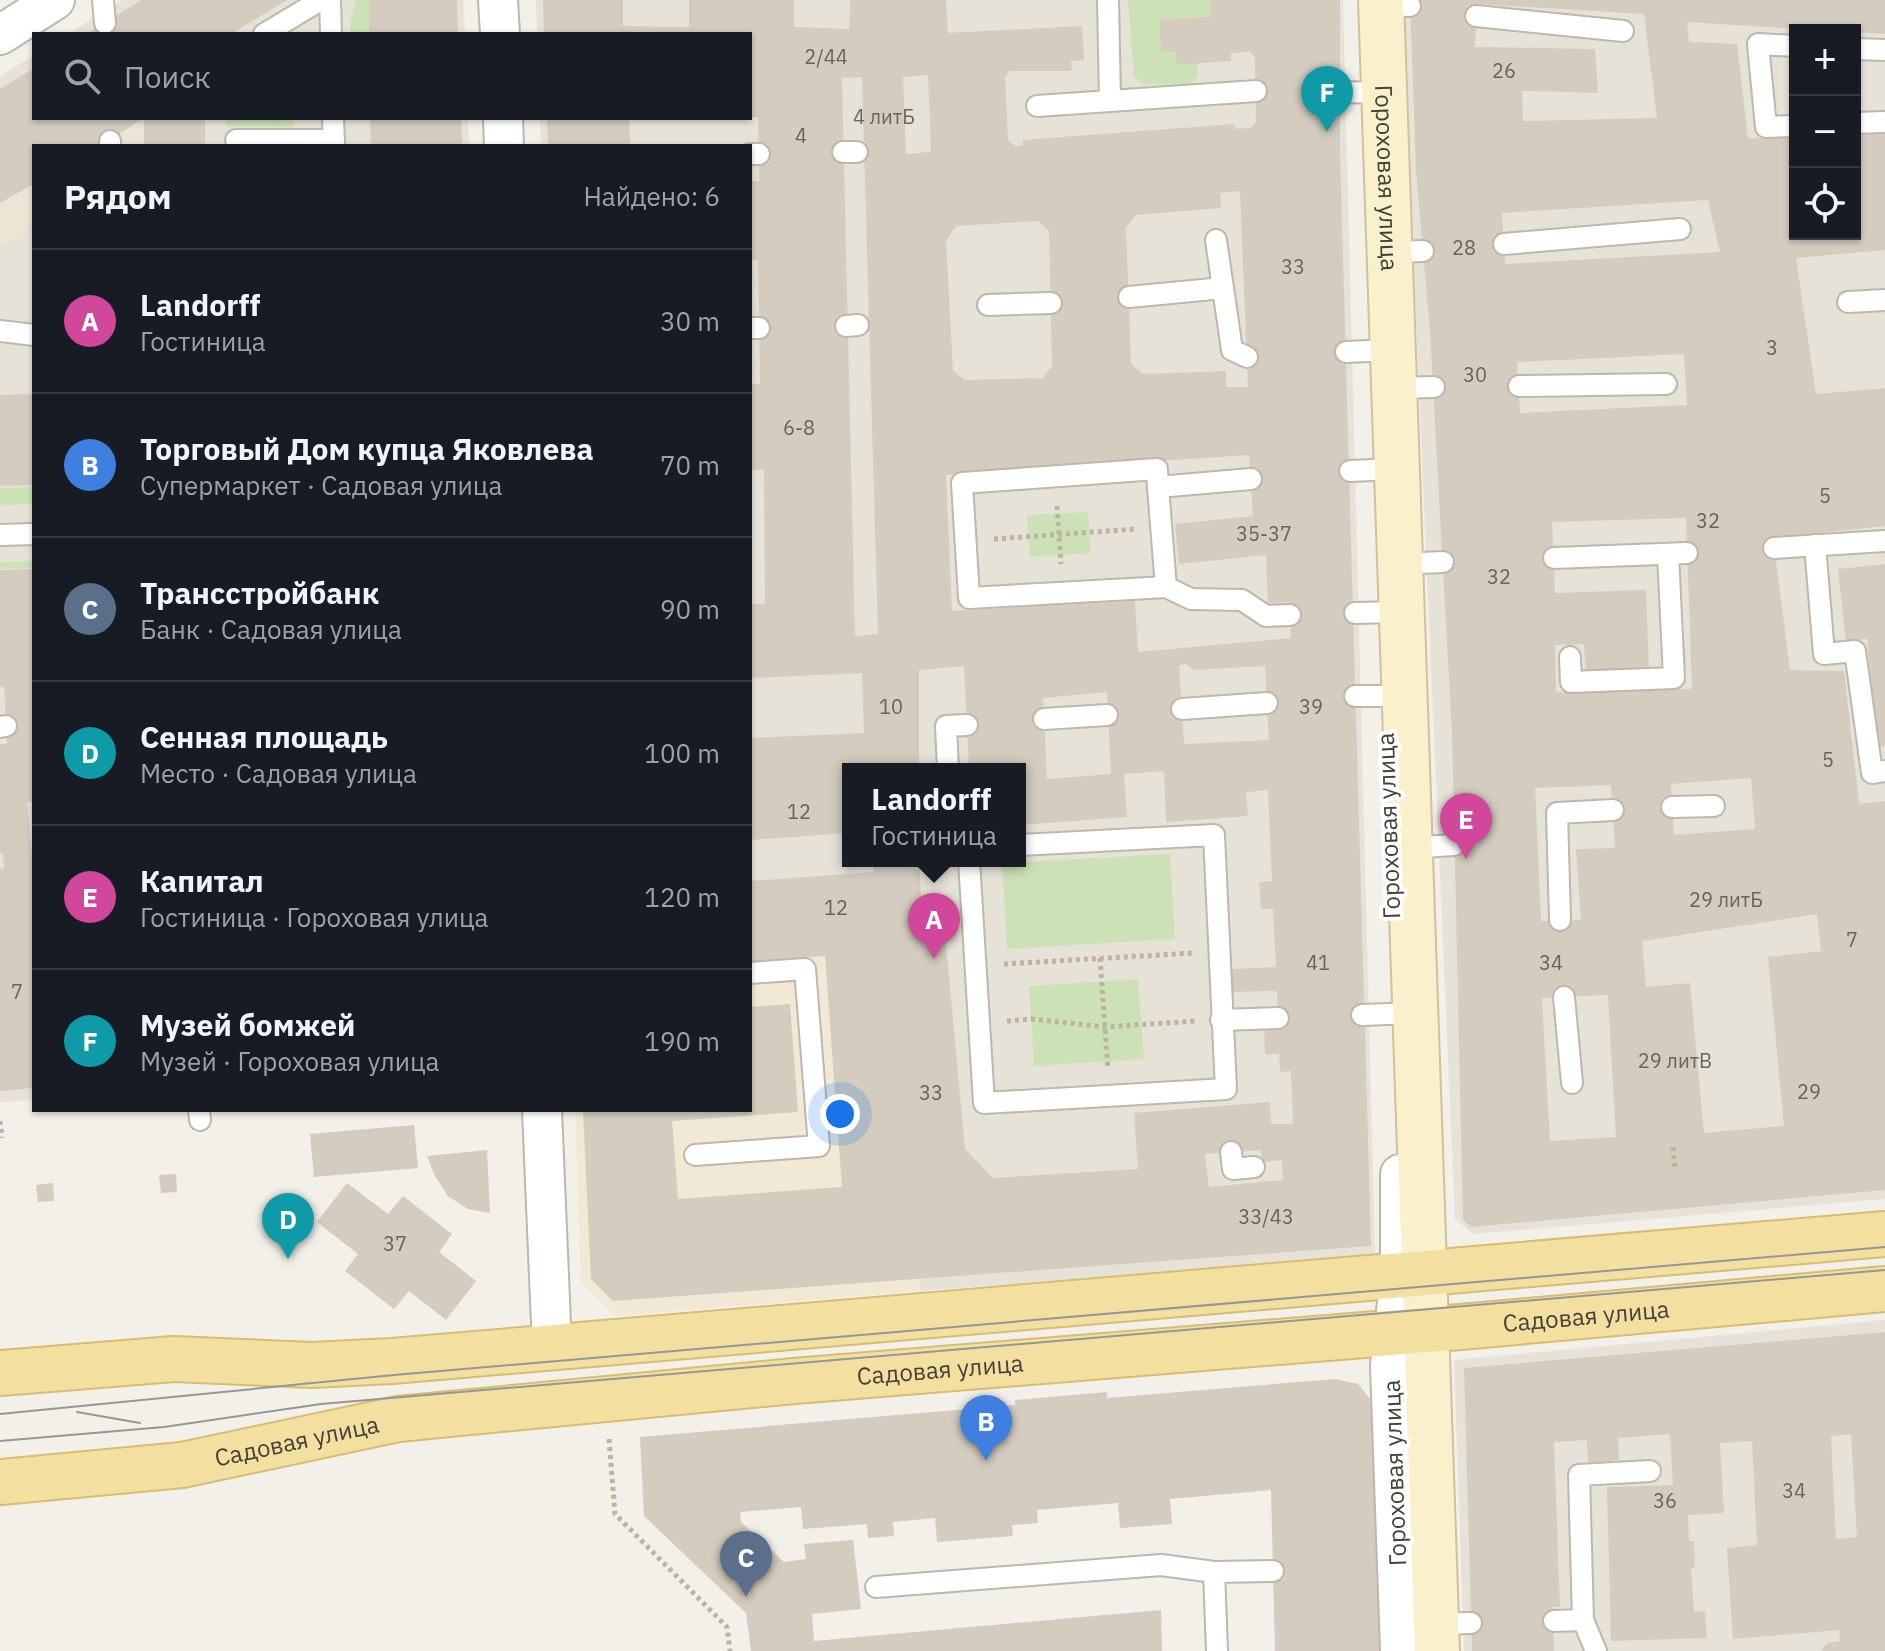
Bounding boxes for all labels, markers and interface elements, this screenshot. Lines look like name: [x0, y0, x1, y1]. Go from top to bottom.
map controls: [1789, 24, 1861, 240]
button: +: [1789, 24, 1861, 96]
search box: [32, 32, 752, 120]
house number: 2/44: [804, 43, 848, 70]
icon: search: [60, 54, 104, 98]
text: Поиск: [124, 57, 211, 96]
house number: 26: [1492, 57, 1516, 84]
pin: F: [1301, 66, 1353, 132]
street label: Гороховая улица: [1368, 84, 1406, 272]
button: −: [1789, 96, 1861, 168]
house number: 4 литБ: [853, 103, 915, 130]
house number: 4: [795, 122, 807, 149]
button: locate: [1789, 168, 1861, 240]
text: Рядом: [64, 174, 172, 218]
text: Найдено: 6: [583, 179, 720, 213]
house number: 28: [1452, 234, 1476, 261]
house number: 33: [1281, 253, 1305, 280]
text: Landorff: [140, 285, 260, 324]
text: A: [81, 304, 99, 338]
text: 30 m: [660, 304, 720, 338]
text: Гостиница: [140, 324, 266, 358]
house number: 3: [1766, 334, 1778, 361]
house number: 30: [1463, 361, 1487, 388]
house number: 6-8: [783, 414, 815, 441]
text: Торговый Дом купца Яковлева: [140, 429, 594, 468]
text: B: [81, 448, 99, 482]
text: 70 m: [660, 448, 720, 482]
text: Супермаркет · Садовая улица: [140, 468, 502, 502]
house number: 5: [1819, 482, 1831, 509]
house number: 32: [1696, 507, 1720, 534]
house number: 35-37: [1236, 520, 1292, 547]
house number: 32: [1487, 563, 1511, 590]
text: Трансстройбанк: [140, 573, 379, 612]
text: C: [82, 592, 98, 626]
text: 90 m: [660, 592, 720, 626]
text: Банк · Садовая улица: [140, 612, 402, 646]
house number: 10: [879, 693, 903, 720]
house number: 39: [1299, 693, 1323, 720]
text: Сенная площадь: [140, 717, 388, 756]
street label: Гороховая улица: [1369, 732, 1407, 920]
text: D: [81, 736, 99, 770]
text: 100 m: [644, 736, 720, 770]
house number: 5: [1822, 746, 1834, 773]
text: Место · Садовая улица: [140, 756, 417, 790]
popup: [842, 763, 1026, 867]
text: Landorff: [871, 779, 991, 818]
pin: E: [1440, 793, 1492, 859]
house number: 12: [787, 798, 811, 825]
text: Гостиница: [871, 818, 997, 852]
text: Капитал: [140, 861, 264, 900]
text: E: [82, 880, 98, 914]
text: 120 m: [644, 880, 720, 914]
house number: 29 литБ: [1689, 886, 1763, 913]
pin: A: [908, 893, 960, 959]
house number: 12: [824, 894, 848, 921]
text: Гостиница · Гороховая улица: [140, 900, 489, 934]
house number: 7: [1846, 926, 1858, 953]
house number: 41: [1306, 949, 1330, 976]
house number: 34: [1539, 949, 1563, 976]
house number: 7: [11, 978, 23, 1005]
text: Музей бомжей: [140, 1005, 355, 1044]
text: F: [82, 1024, 98, 1058]
text: 190 m: [644, 1024, 720, 1058]
text: Музей · Гороховая улица: [140, 1044, 439, 1078]
house number: 29 литВ: [1638, 1047, 1712, 1074]
house number: 29: [1797, 1078, 1821, 1105]
house number: 33: [919, 1079, 943, 1106]
your location: [820, 1094, 860, 1134]
pin: D: [262, 1193, 314, 1259]
house number: 33/43: [1238, 1203, 1294, 1230]
house number: 37: [383, 1230, 407, 1257]
street label: Садовая улица: [1501, 1292, 1671, 1339]
street label: Садовая улица: [855, 1347, 1025, 1392]
street label: Гороховая улица: [1375, 1379, 1413, 1567]
pin: B: [960, 1395, 1012, 1461]
street label: Садовая улица: [212, 1407, 382, 1474]
house number: 34: [1782, 1477, 1806, 1504]
house number: 36: [1653, 1487, 1677, 1514]
pin: C: [720, 1531, 772, 1597]

